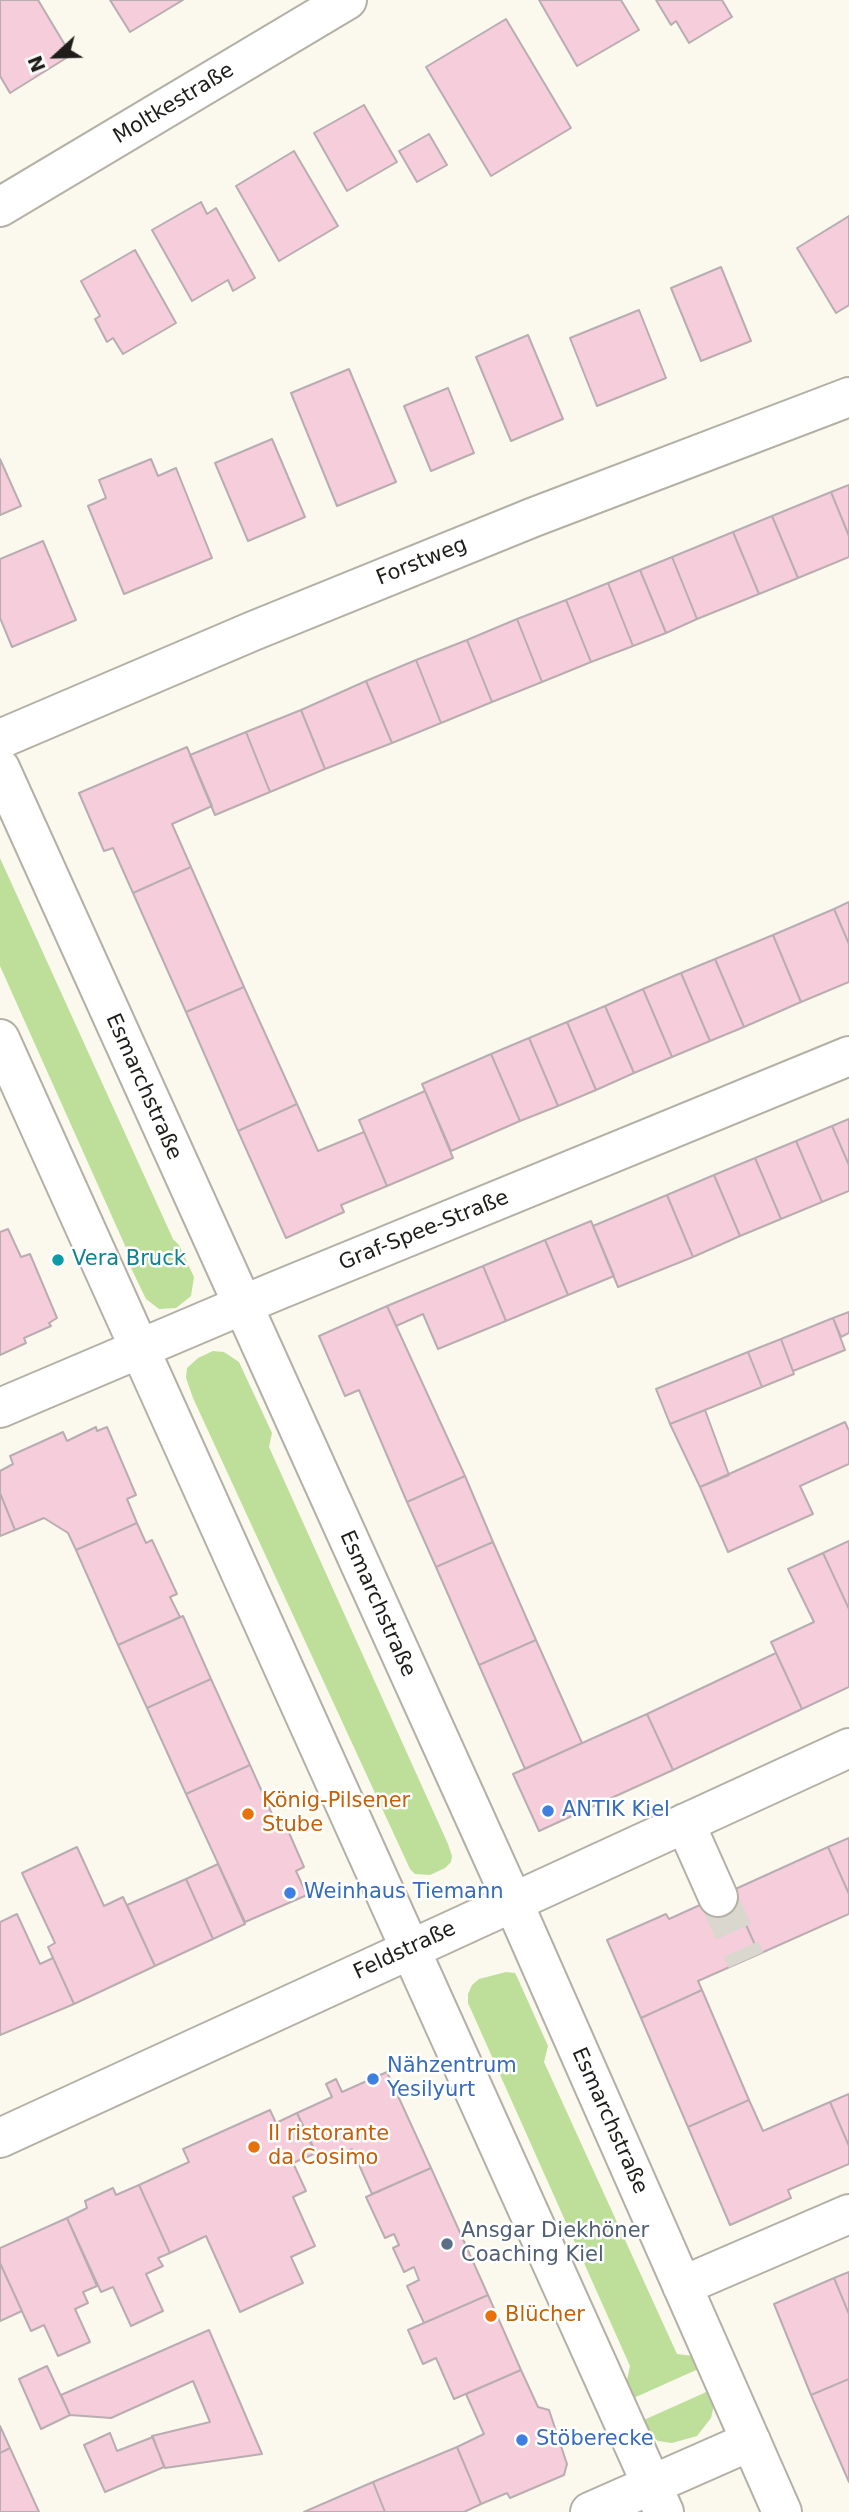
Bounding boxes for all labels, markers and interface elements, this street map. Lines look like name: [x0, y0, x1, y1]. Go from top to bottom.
north arrow: [21, 21, 91, 91]
text: N: [23, 52, 50, 75]
street label: Moltkestraße: [109, 58, 239, 150]
street label: Forstweg: [373, 532, 471, 592]
street label: Esmarchstraße: [99, 1010, 187, 1164]
street label: Graf-Spee-Straße: [335, 1185, 513, 1277]
place label: Vera Bruck: [72, 1247, 186, 1273]
marker: Vera Bruck: [50, 1252, 66, 1268]
street label: Esmarchstraße: [333, 1527, 421, 1681]
place label: König-Pilsener Stube: [262, 1789, 410, 1839]
place label: ANTIK Kiel: [562, 1798, 670, 1824]
marker: ANTIK Kiel: [540, 1803, 556, 1819]
marker: König-Pilsener Stube: [240, 1806, 256, 1822]
place label: Weinhaus Tiemann: [304, 1880, 504, 1906]
marker: Weinhaus Tiemann: [282, 1885, 298, 1901]
street label: Feldstraße: [350, 1916, 460, 1986]
street label: Esmarchstraße: [565, 2044, 653, 2198]
place label: Nähzentrum Yesilyurt: [387, 2054, 517, 2104]
marker: Nähzentrum Yesilyurt: [365, 2071, 381, 2087]
place label: Il ristorante da Cosimo: [268, 2122, 389, 2172]
marker: Il ristorante da Cosimo: [246, 2139, 262, 2155]
place label: Ansgar Diekhöner Coaching Kiel: [461, 2219, 649, 2269]
marker: Ansgar Diekhöner Coaching Kiel: [439, 2236, 455, 2252]
place label: Blücher: [505, 2303, 585, 2329]
marker: Blücher: [483, 2308, 499, 2324]
place label: Stöberecke: [536, 2427, 654, 2453]
marker: Stöberecke: [514, 2432, 530, 2448]

